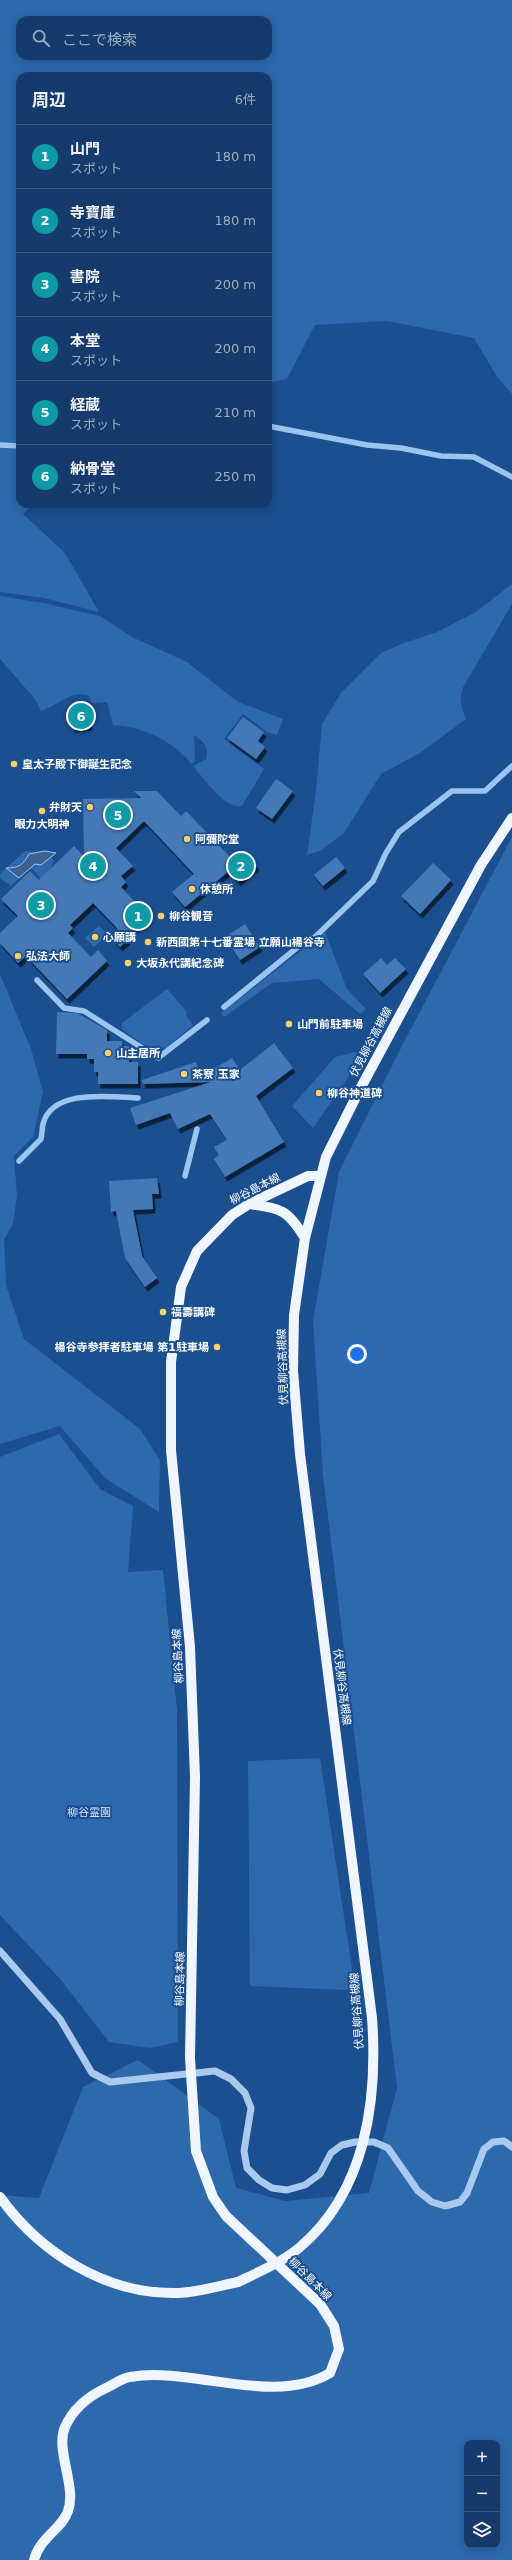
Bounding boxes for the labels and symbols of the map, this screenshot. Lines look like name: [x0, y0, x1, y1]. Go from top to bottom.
pin: 6: [68, 701, 94, 731]
place label: 皇太子殿下御誕生記念: [22, 758, 132, 771]
marker: 皇太子殿下御誕生記念: [9, 759, 19, 769]
pin: 5: [105, 800, 131, 830]
place label: 弁財天: [49, 801, 82, 814]
marker: 弁財天: [85, 802, 95, 812]
marker: 眼力大明神: [37, 806, 47, 816]
place label: 眼力大明神: [15, 818, 70, 831]
place label: 阿彌陀堂: [195, 833, 239, 846]
marker: 阿彌陀堂: [182, 834, 192, 844]
pin: 4: [80, 851, 106, 881]
pin: 2: [228, 851, 254, 881]
place label: 休憩所: [200, 883, 233, 896]
marker: 休憩所: [187, 884, 197, 894]
pin: 3: [28, 890, 54, 920]
pin: 1: [125, 901, 151, 931]
place label: 柳谷観音: [169, 910, 213, 923]
marker: 柳谷観音: [156, 911, 166, 921]
place label: 心願講: [102, 931, 136, 944]
marker: 心願講: [90, 932, 100, 942]
place label: 新西國第十七番霊場 立願山楊谷寺: [156, 936, 325, 949]
marker: 新西國第十七番霊場 立願山楊谷寺: [143, 937, 153, 947]
place label: 弘法大師: [26, 950, 70, 963]
marker: 弘法大師: [13, 951, 23, 961]
place label: 大坂永代講紀念碑: [136, 957, 224, 970]
marker: 大坂永代講紀念碑: [123, 958, 133, 968]
street label: 伏見柳谷高槻線: [347, 1005, 395, 1079]
place label: 山門前駐車場: [297, 1018, 363, 1031]
marker: 山門前駐車場: [284, 1019, 294, 1029]
place label: 山主居所: [116, 1047, 160, 1060]
marker: 山主居所: [103, 1048, 113, 1058]
place label: 茶寮 玉家: [192, 1068, 240, 1081]
marker: 茶寮 玉家: [179, 1069, 189, 1079]
place label: 柳谷神道碑: [327, 1087, 382, 1100]
marker: 柳谷神道碑: [314, 1088, 324, 1098]
street label: 柳谷島本線: [228, 1171, 282, 1207]
place label: 福壽講碑: [171, 1306, 215, 1319]
marker: 福壽講碑: [158, 1307, 168, 1317]
street label: 伏見柳谷高槻線: [275, 1328, 291, 1406]
place label: 楊谷寺参拝者駐車場 第1駐車場: [55, 1341, 209, 1354]
marker: 楊谷寺参拝者駐車場 第1駐車場: [212, 1342, 222, 1352]
your location: [347, 1344, 367, 1364]
street label: 柳谷島本線: [170, 1628, 186, 1684]
street label: 伏見柳谷高槻線: [331, 1648, 353, 1726]
park label: 柳谷霊園: [67, 1806, 111, 1819]
street label: 柳谷島本線: [173, 1951, 187, 2007]
street label: 伏見柳谷高槻線: [348, 1972, 366, 2050]
street label: 柳谷島本線: [286, 2255, 334, 2303]

